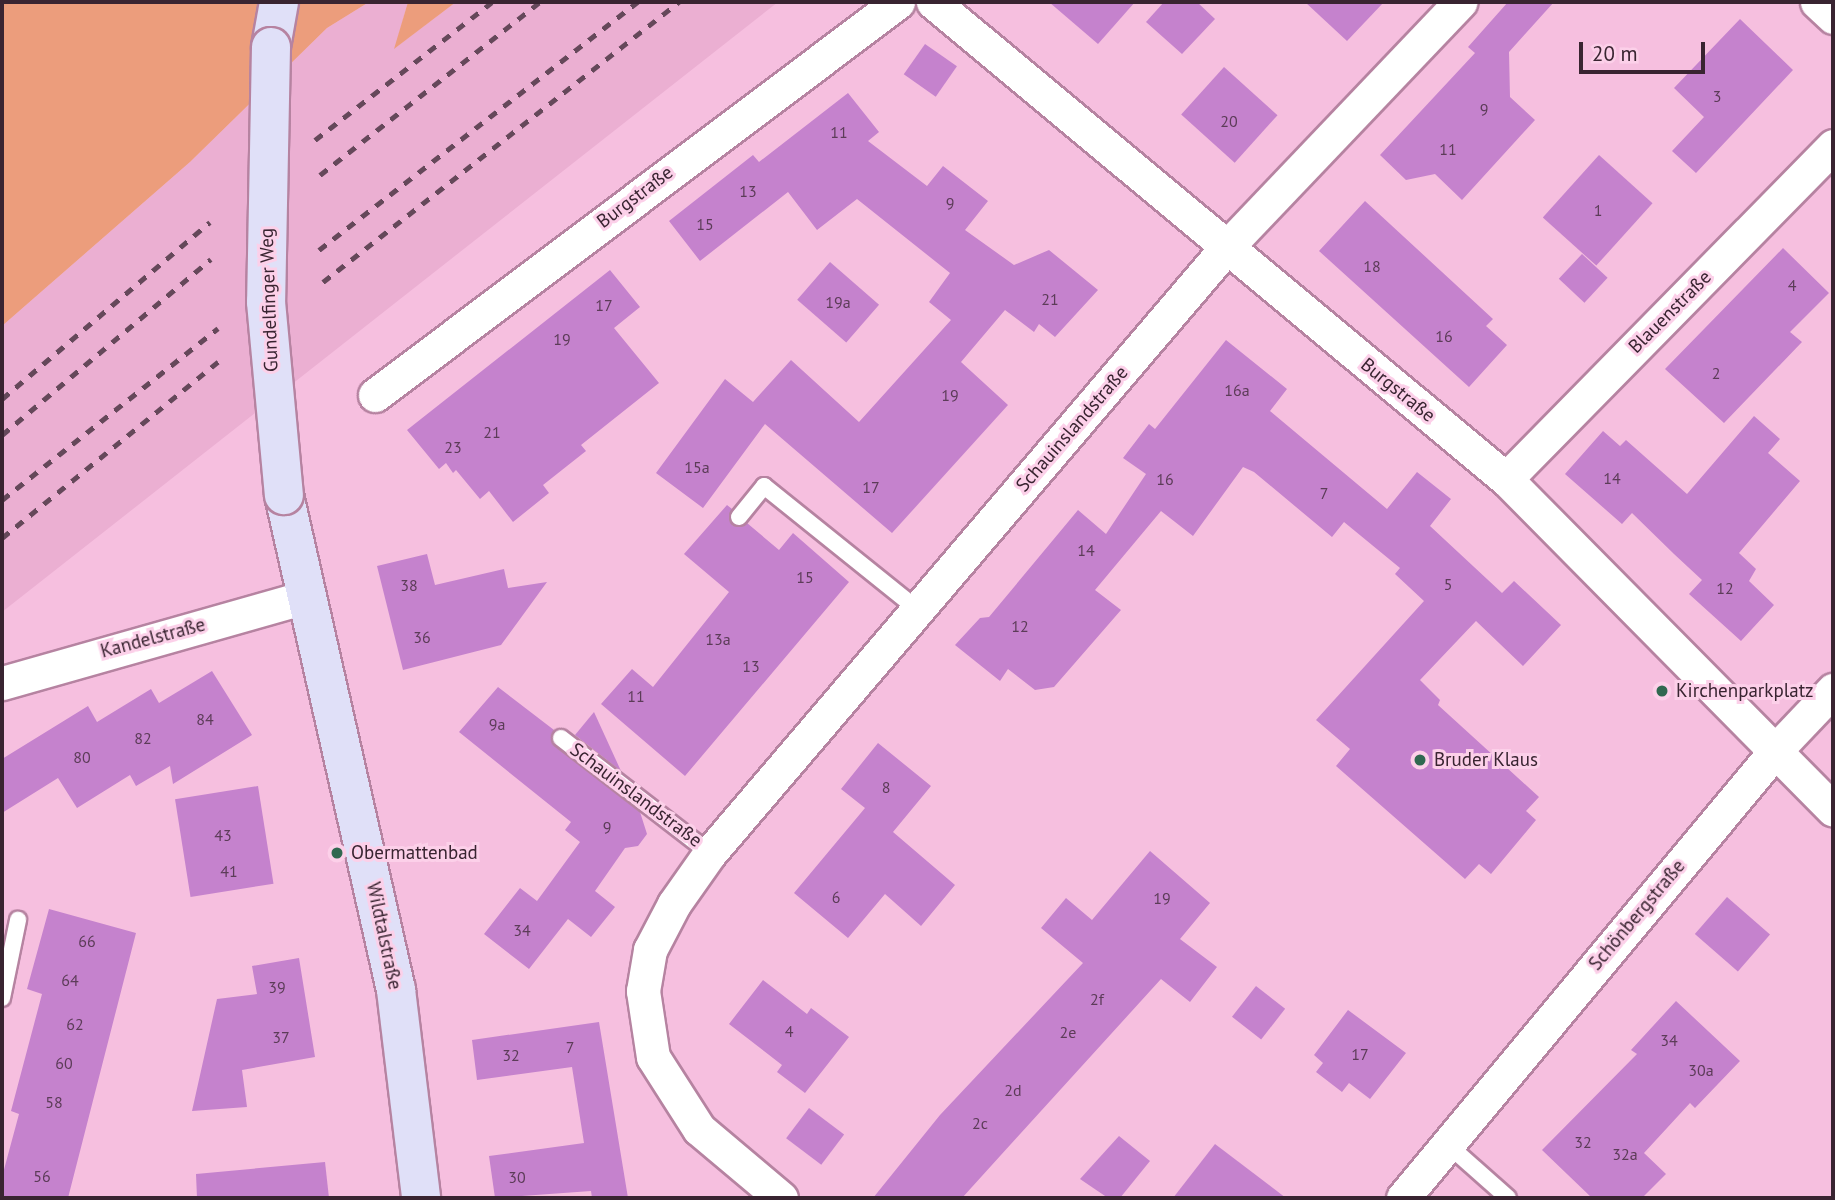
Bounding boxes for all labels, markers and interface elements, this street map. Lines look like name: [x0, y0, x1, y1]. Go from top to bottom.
scale bar: [1583, 28, 1709, 72]
text: 20 m: [1592, 40, 1638, 67]
house number: 3: [1713, 86, 1721, 106]
house number: 9: [1480, 99, 1488, 119]
house number: 20: [1220, 111, 1238, 131]
house number: 11: [830, 122, 848, 142]
house number: 11: [1439, 139, 1457, 159]
street label: Burgstraße: [593, 161, 677, 233]
house number: 13: [739, 181, 757, 201]
house number: 9: [946, 193, 954, 213]
house number: 1: [1594, 200, 1602, 220]
house number: 15: [696, 214, 714, 234]
street label: Gundelfinger Weg: [255, 227, 283, 373]
house number: 18: [1363, 256, 1381, 276]
street label: Blauenstraße: [1624, 266, 1716, 358]
house number: 4: [1788, 275, 1796, 295]
house number: 21: [1041, 289, 1059, 309]
house number: 19a: [825, 292, 851, 312]
house number: 17: [595, 295, 613, 315]
house number: 16: [1435, 326, 1453, 346]
house number: 19: [553, 329, 571, 349]
street label: Burgstraße: [1356, 353, 1440, 427]
street label: Schauinslandstraße: [1011, 362, 1133, 496]
house number: 2: [1712, 363, 1720, 383]
house number: 16a: [1224, 380, 1250, 400]
house number: 19: [941, 385, 959, 405]
house number: 21: [483, 422, 501, 442]
house number: 23: [444, 437, 462, 457]
house number: 15a: [684, 457, 710, 477]
house number: 14: [1603, 468, 1621, 488]
house number: 16: [1156, 469, 1174, 489]
house number: 17: [862, 477, 880, 497]
house number: 7: [1320, 483, 1328, 503]
house number: 14: [1077, 540, 1095, 560]
house number: 15: [796, 567, 814, 587]
house number: 5: [1444, 574, 1452, 594]
house number: 38: [400, 575, 418, 595]
house number: 12: [1716, 578, 1734, 598]
street label: Kandelstraße: [98, 613, 208, 663]
house number: 12: [1011, 616, 1029, 636]
house number: 36: [413, 627, 431, 647]
house number: 13a: [705, 629, 731, 649]
house number: 13: [742, 656, 760, 676]
place label: Kirchenparkplatz: [1676, 680, 1814, 702]
marker: Kirchenparkplatz: [1654, 683, 1670, 699]
house number: 11: [627, 686, 645, 706]
house number: 84: [196, 709, 214, 729]
house number: 9a: [489, 714, 505, 734]
house number: 82: [134, 728, 152, 748]
street label: Schauinslandstraße: [566, 738, 706, 852]
house number: 80: [73, 747, 91, 767]
place label: Bruder Klaus: [1434, 749, 1538, 771]
marker: Bruder Klaus: [1412, 752, 1428, 768]
house number: 8: [882, 777, 890, 797]
house number: 9: [603, 817, 611, 837]
house number: 43: [214, 825, 232, 845]
place label: Obermattenbad: [351, 842, 478, 864]
marker: Obermattenbad: [329, 845, 345, 861]
street label: Schönbergstraße: [1584, 855, 1690, 975]
house number: 41: [220, 861, 238, 881]
street label: Wildtalstraße: [361, 880, 407, 992]
house number: 6: [832, 887, 840, 907]
house number: 19: [1153, 888, 1171, 908]
house number: 34: [513, 920, 531, 940]
house number: 66: [78, 931, 96, 951]
house number: 64: [61, 970, 79, 990]
house number: 39: [268, 977, 286, 997]
house number: 2f: [1090, 989, 1104, 1009]
house number: 62: [66, 1014, 84, 1034]
house number: 4: [785, 1021, 793, 1041]
house number: 2e: [1060, 1022, 1076, 1042]
house number: 37: [272, 1027, 290, 1047]
house number: 34: [1660, 1030, 1678, 1050]
house number: 7: [566, 1037, 574, 1057]
house number: 17: [1351, 1044, 1369, 1064]
house number: 32: [502, 1045, 520, 1065]
house number: 60: [55, 1053, 73, 1073]
house number: 30a: [1688, 1060, 1714, 1080]
house number: 2d: [1004, 1080, 1022, 1100]
house number: 58: [45, 1092, 63, 1112]
house number: 2c: [972, 1113, 988, 1133]
house number: 32: [1574, 1132, 1592, 1152]
house number: 32a: [1612, 1144, 1638, 1164]
house number: 56: [33, 1166, 51, 1186]
house number: 30: [508, 1167, 526, 1187]

